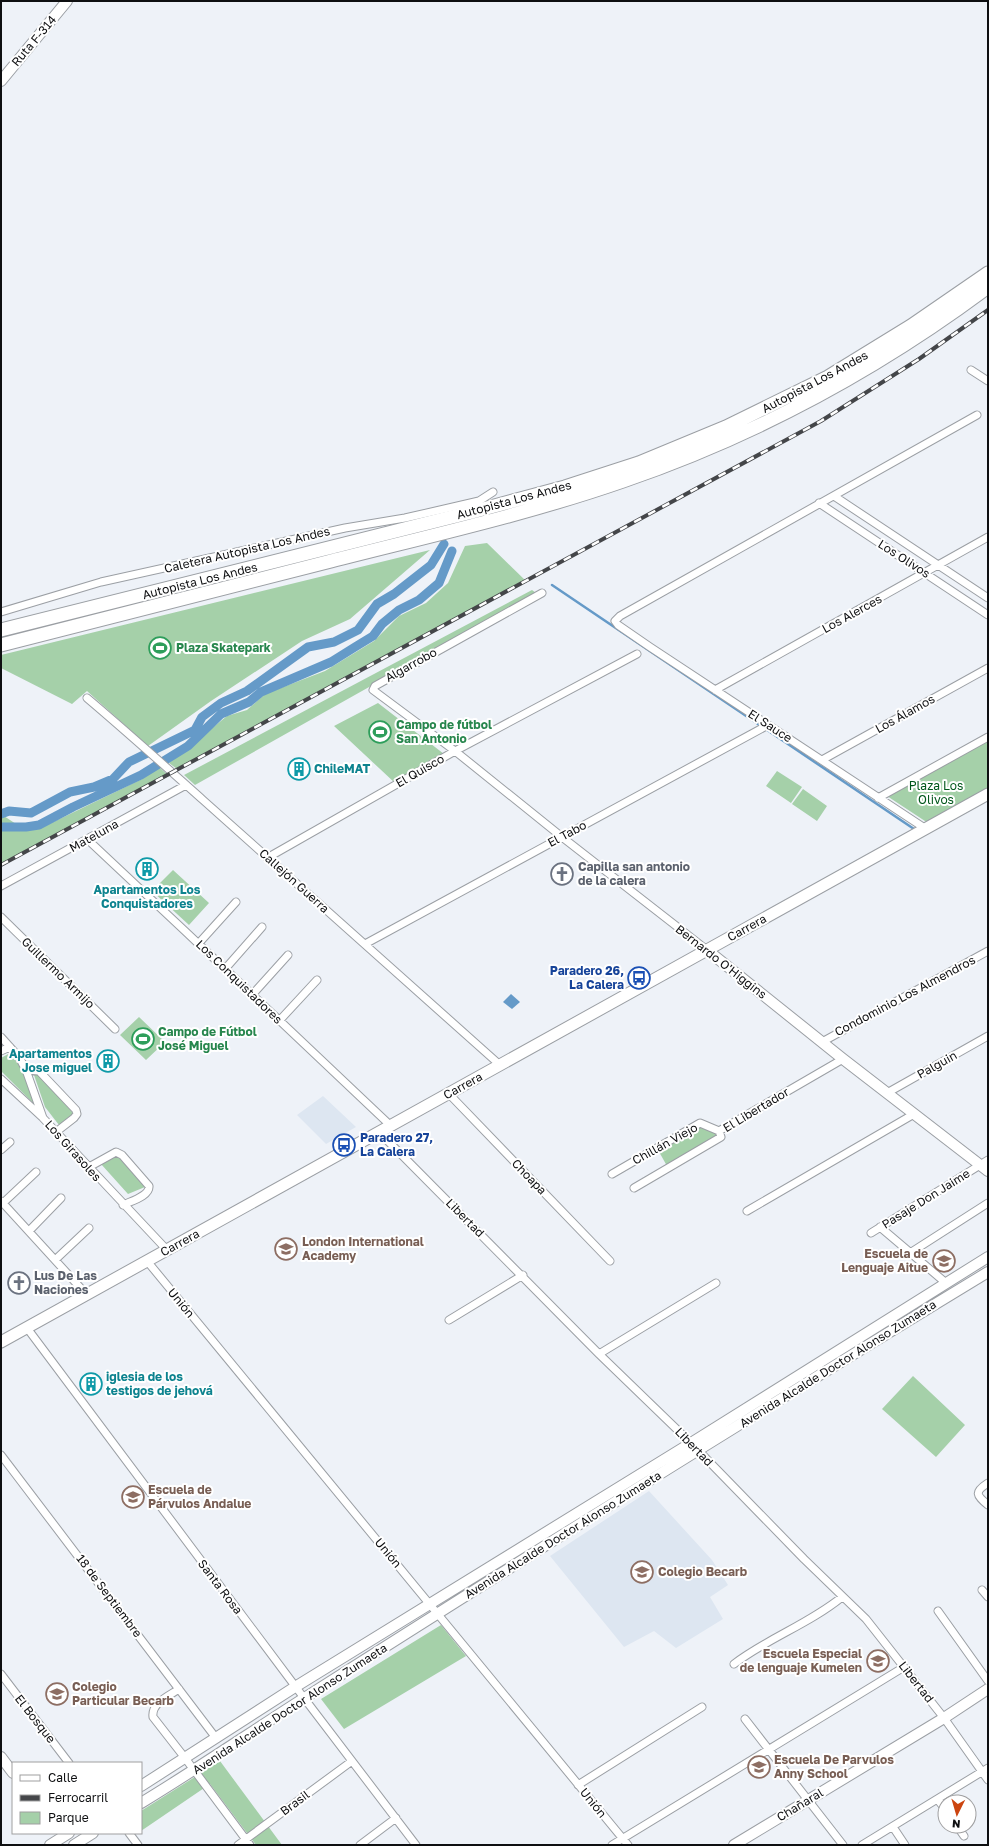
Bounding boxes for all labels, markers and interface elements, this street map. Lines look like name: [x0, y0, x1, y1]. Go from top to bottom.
street label: Ruta F-314: [8, 12, 59, 69]
street label: Autopista Los Andes: [759, 347, 870, 416]
street label: Autopista Los Andes: [455, 477, 573, 522]
street label: Caletera Autopista Los Andes: [163, 523, 331, 576]
street label: Los Olivos: [875, 536, 933, 581]
street label: Autopista Los Andes: [141, 559, 259, 602]
street label: Los Alerces: [819, 591, 884, 636]
sports icon: Plaza Skatepark: [147, 635, 173, 661]
place label: Plaza Skatepark: [176, 640, 271, 655]
street label: Algarrobo: [382, 644, 439, 685]
street label: Los Álamos: [872, 691, 937, 736]
street label: El Sauce: [745, 706, 795, 745]
place label: Campo de fútbol San Antonio: [396, 717, 492, 746]
sports icon: Campo de fútbol San Antonio: [367, 719, 393, 745]
street label: El Quisco: [393, 751, 447, 790]
building icon: ChileMAT: [286, 756, 312, 782]
place label: ChileMAT: [314, 761, 370, 776]
park label: Plaza Los Olivos: [909, 778, 963, 807]
street label: Mateluna: [66, 816, 121, 855]
street label: El Tabo: [545, 817, 589, 850]
street label: Callejón Guerra: [256, 845, 332, 916]
building icon: Apartamentos Los Conquistadores: [134, 856, 160, 882]
place label: Capilla san antonio de la calera: [578, 859, 690, 888]
church icon: Capilla san antonio de la calera: [549, 861, 575, 887]
place label: Apartamentos Los Conquistadores: [94, 882, 201, 911]
street label: Carrera: [725, 911, 769, 944]
street label: Bernardo O'Higgins: [673, 921, 770, 1002]
street label: Guillermo Armijo: [19, 934, 98, 1011]
street label: Los Conquistadores: [193, 937, 286, 1027]
street label: Condominio Los Almendros: [832, 952, 978, 1039]
place label: Paradero 26, La Calera: [550, 963, 624, 992]
bus stop icon: Paradero 26, La Calera: [626, 965, 652, 991]
place label: Campo de Fútbol José Miguel: [158, 1024, 257, 1053]
sports icon: Campo de Fútbol José Miguel: [130, 1026, 156, 1052]
place label: Apartamentos Jose miguel: [9, 1046, 92, 1075]
street label: Palguin: [914, 1047, 959, 1082]
building icon: Apartamentos Jose miguel: [95, 1048, 121, 1074]
street label: Carrera: [441, 1069, 485, 1102]
street label: El Libertador: [720, 1084, 792, 1135]
street label: Los Girasoles: [42, 1117, 105, 1184]
street label: Chillán Viejo: [630, 1119, 700, 1168]
place label: Paradero 27, La Calera: [360, 1130, 433, 1159]
bus stop icon: Paradero 27, La Calera: [331, 1132, 357, 1158]
street label: Choapa: [509, 1156, 550, 1198]
street label: Pasaje Don Jaime: [879, 1165, 973, 1232]
street label: Libertad: [443, 1195, 488, 1240]
street label: Carrera: [158, 1226, 202, 1259]
place label: London International Academy: [302, 1234, 424, 1263]
school or university icon: London International Academy: [273, 1236, 299, 1262]
place label: Escuela de Lenguaje Aitue: [841, 1246, 928, 1275]
school or university icon: Escuela de Lenguaje Aitue: [931, 1248, 957, 1274]
place label: Lus De Las Naciones: [34, 1268, 97, 1297]
church icon: Lus De Las Naciones: [6, 1270, 32, 1296]
street label: Unión: [165, 1285, 198, 1320]
street label: Avenida Alcalde Doctor Alonso Zumaeta: [737, 1297, 939, 1431]
place label: iglesia de los testigos de jehová: [106, 1369, 213, 1398]
building icon: iglesia de los testigos de jehová: [78, 1371, 104, 1397]
street label: Libertad: [672, 1424, 717, 1469]
street label: Avenida Alcalde Doctor Alonso Zumaeta: [462, 1468, 664, 1602]
place label: Escuela de Párvulos Andalue: [148, 1482, 251, 1511]
school or university icon: Escuela de Párvulos Andalue: [120, 1484, 146, 1510]
street label: Unión: [372, 1535, 405, 1570]
street label: 18 de Septiembre: [73, 1551, 146, 1640]
street label: Santa Rosa: [195, 1556, 246, 1617]
school or university icon: Colegio Becarb: [629, 1559, 655, 1585]
place label: Colegio Becarb: [658, 1564, 748, 1579]
street label: Avenida Alcalde Doctor Alonso Zumaeta: [190, 1640, 390, 1777]
place label: Escuela Especial de lenguaje Kumelen: [740, 1646, 862, 1675]
school or university icon: Escuela Especial de lenguaje Kumelen: [865, 1648, 891, 1674]
street label: Libertad: [896, 1658, 937, 1705]
place label: Colegio Particular Becarb: [72, 1679, 175, 1708]
school or university icon: Colegio Particular Becarb: [44, 1681, 70, 1707]
street label: El Bosque: [12, 1691, 59, 1746]
place label: Escuela De Parvulos Anny School: [774, 1752, 894, 1781]
school or university icon: Escuela De Parvulos Anny School: [746, 1754, 772, 1780]
legend: [12, 1762, 142, 1834]
text: Calle: [48, 1770, 78, 1785]
street label: Unión: [577, 1785, 610, 1821]
street label: Chañaral: [774, 1785, 826, 1824]
street label: Brasil: [277, 1787, 312, 1818]
text: Ferrocarril: [48, 1790, 108, 1805]
north arrow: [937, 1794, 977, 1834]
text: Parque: [48, 1810, 89, 1825]
text: N: [951, 1818, 961, 1831]

